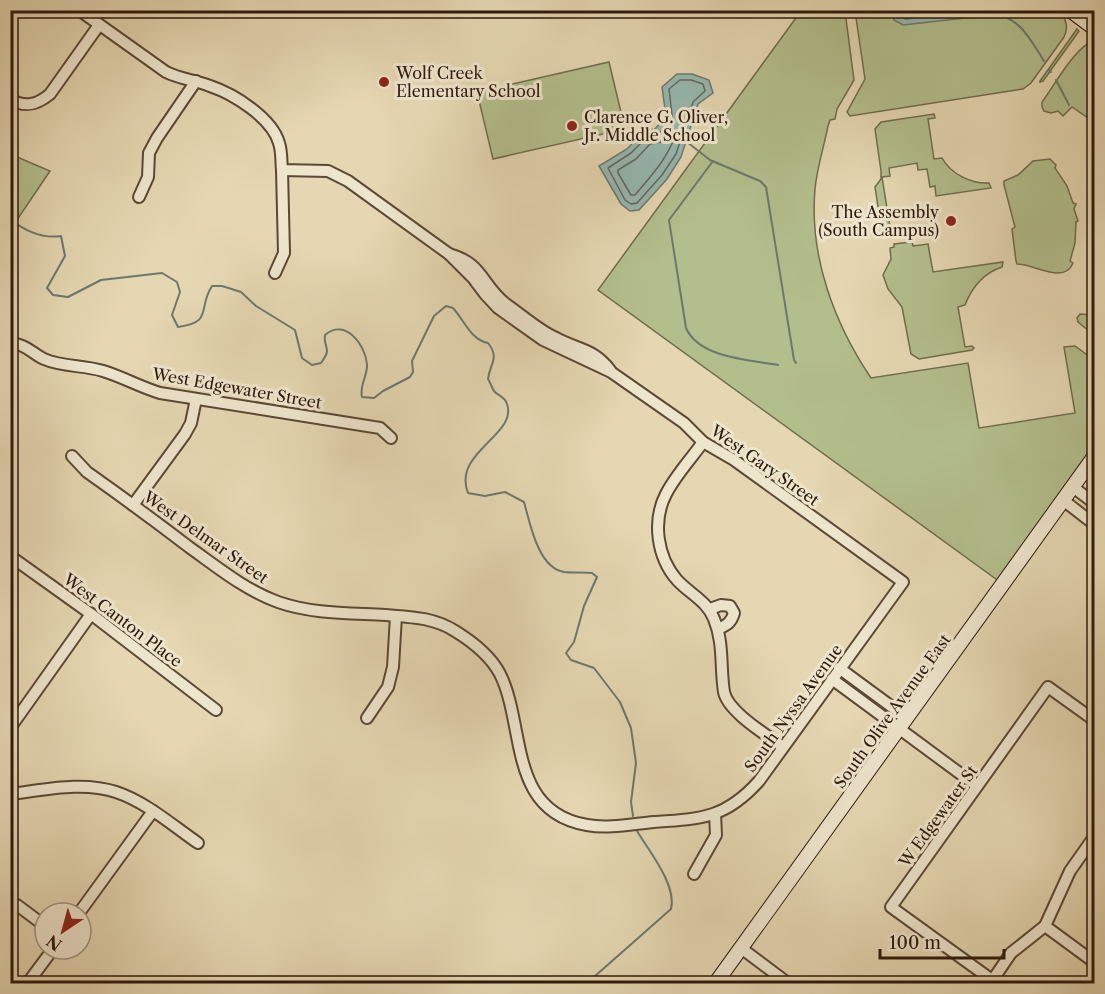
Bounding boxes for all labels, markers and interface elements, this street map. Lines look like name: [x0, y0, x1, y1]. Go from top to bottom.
place label: Wolf Creek Elementary School: [395, 63, 541, 101]
marker: Wolf Creek Elementary School: [377, 75, 391, 89]
place label: Clarence G. Oliver, Jr. Middle School: [581, 107, 728, 145]
marker: Clarence G. Oliver, Jr. Middle School: [565, 119, 579, 133]
place label: The Assembly (South Campus): [818, 202, 940, 240]
marker: The Assembly (South Campus): [944, 214, 958, 228]
street label: West Edgewater Street: [150, 363, 324, 413]
street label: West Gary Street: [706, 420, 823, 510]
street label: West Delmar Street: [139, 486, 273, 588]
street label: West Canton Place: [59, 568, 186, 671]
street label: South Olive Avenue East: [829, 630, 955, 792]
street label: South Nyssa Avenue: [740, 640, 846, 776]
street label: W Edgewater St: [894, 761, 982, 872]
north arrow: [33, 901, 93, 961]
scale bar: [880, 922, 1004, 960]
text: N: [43, 931, 66, 955]
text: 100 m: [889, 932, 941, 954]

